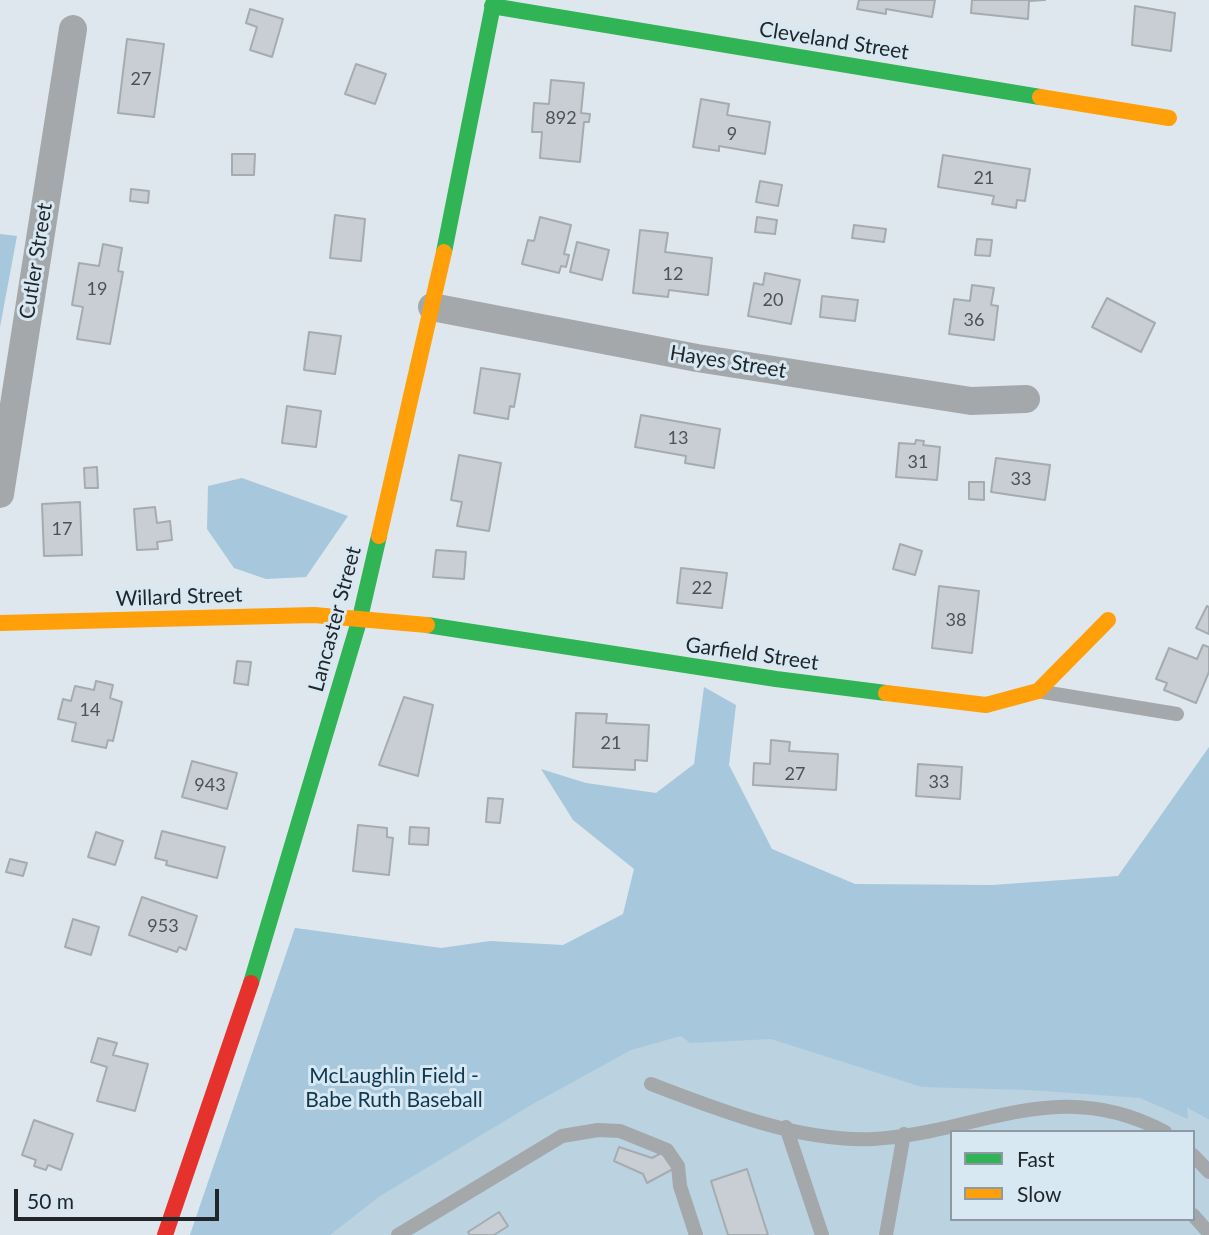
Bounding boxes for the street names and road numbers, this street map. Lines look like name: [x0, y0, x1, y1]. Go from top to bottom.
street label: Cleveland Street: [757, 17, 911, 65]
street label: Cutler Street: [14, 201, 58, 321]
street label: Hayes Street: [668, 340, 788, 384]
street label: Lancaster Street: [303, 544, 367, 694]
street label: Willard Street: [115, 582, 243, 612]
street label: Garfield Street: [684, 632, 820, 676]

